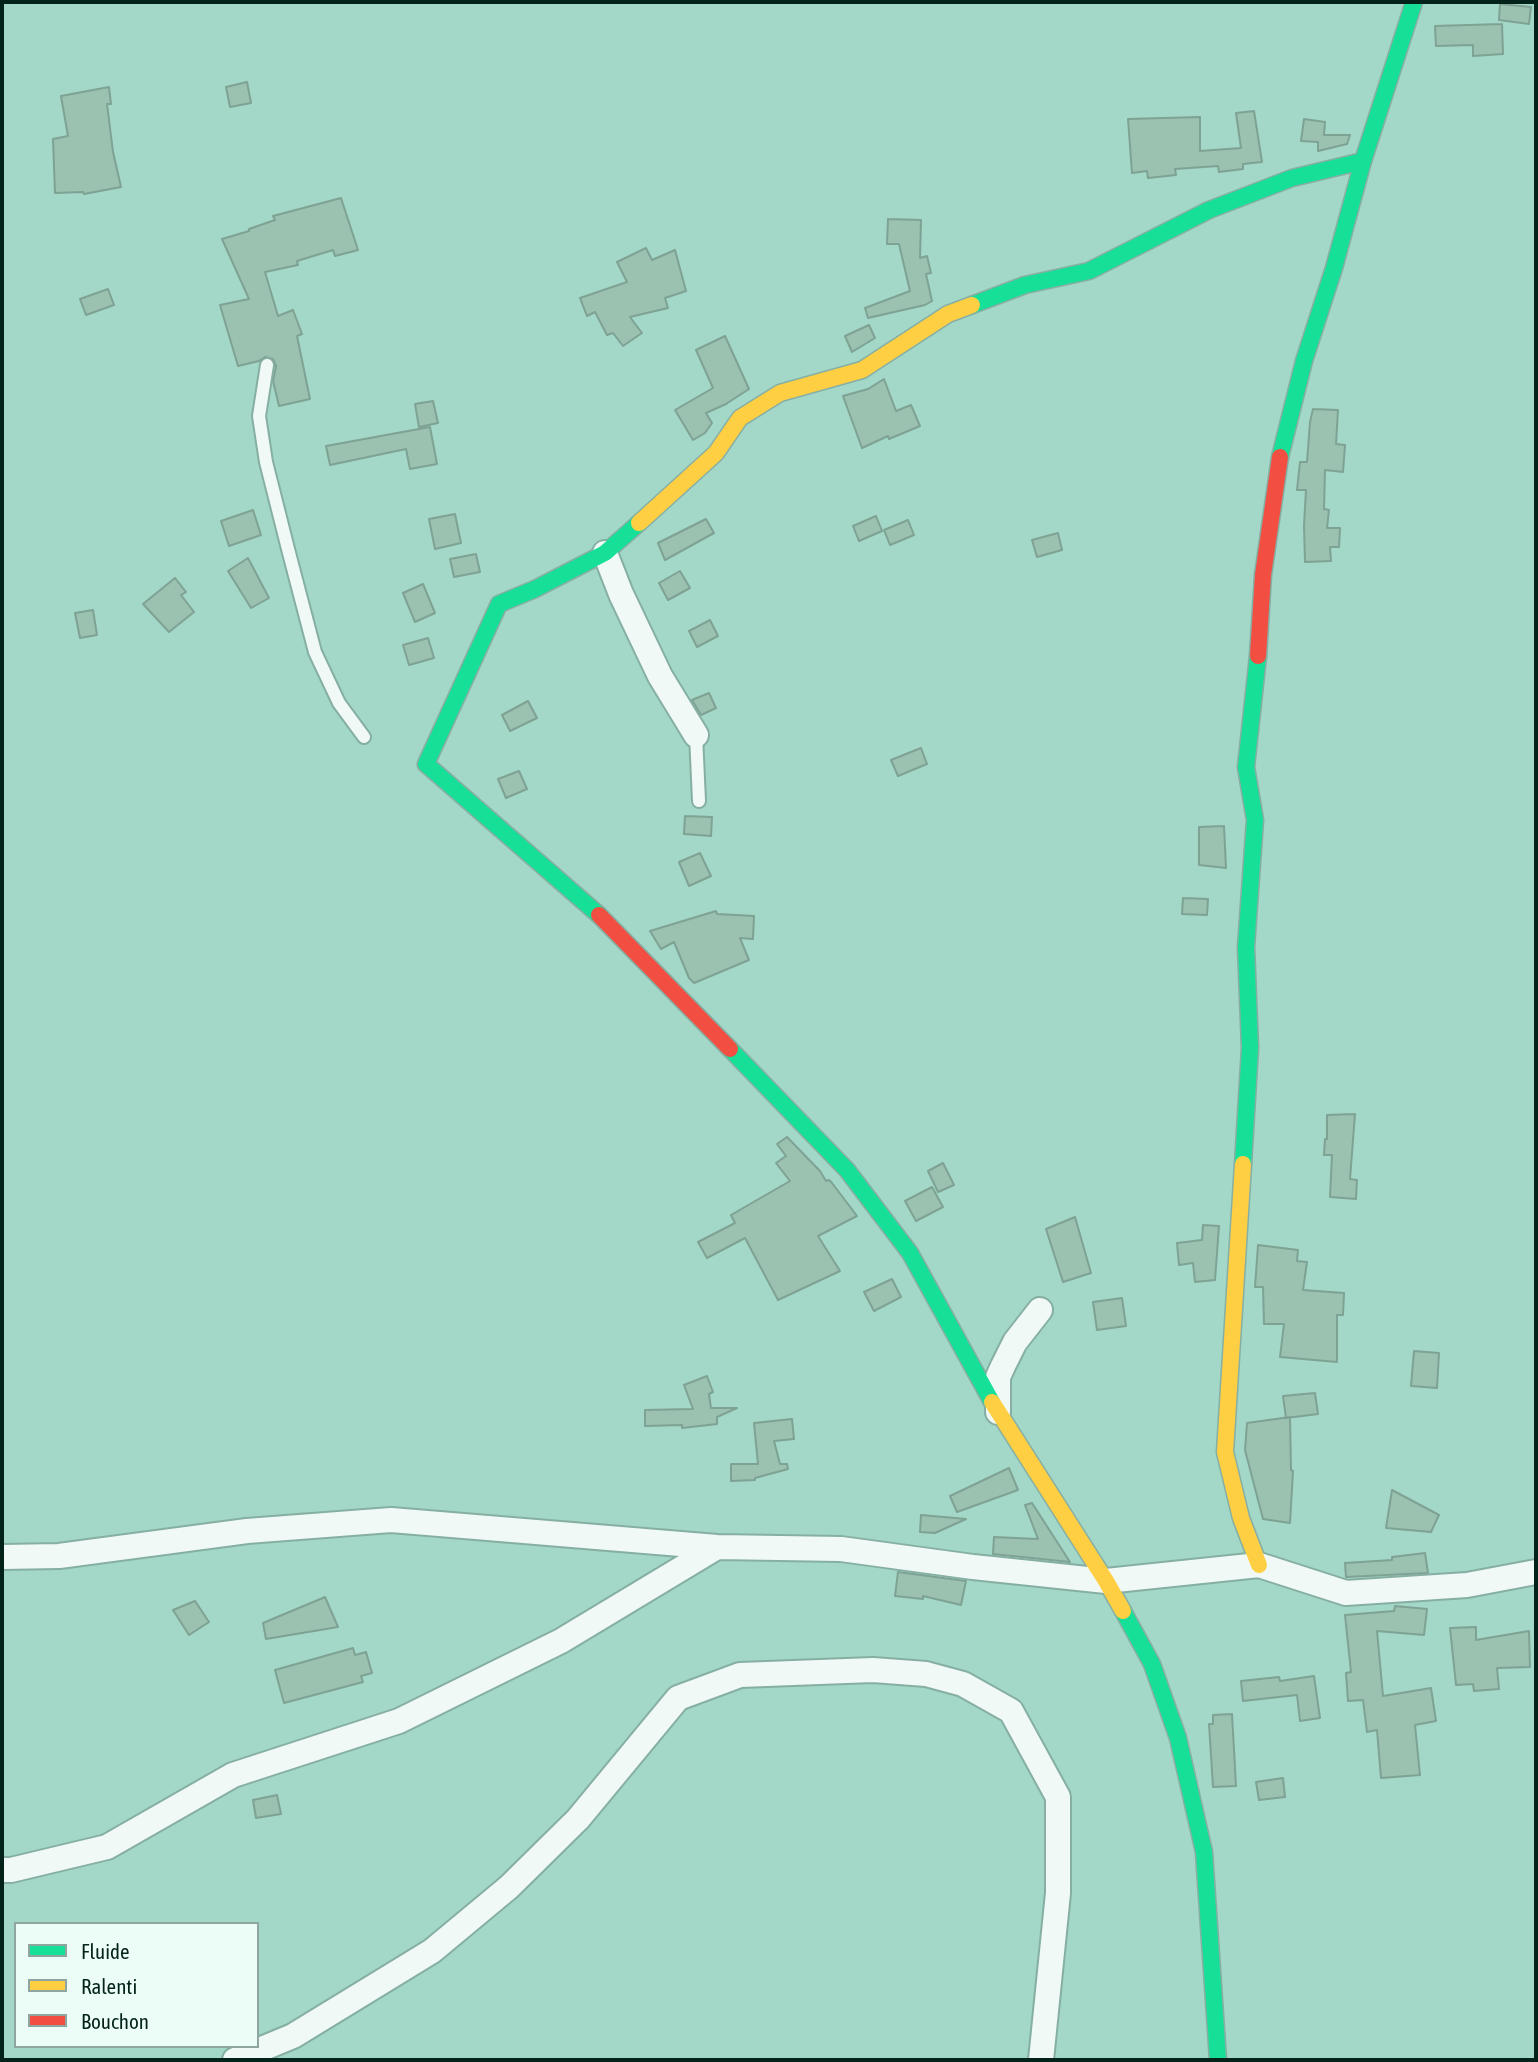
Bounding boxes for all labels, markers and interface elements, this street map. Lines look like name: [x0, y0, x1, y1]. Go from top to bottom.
legend: [14, 1922, 259, 2048]
text: Fluide: [81, 1939, 130, 1963]
text: Ralenti: [81, 1974, 137, 1998]
text: Bouchon: [81, 2009, 149, 2033]

